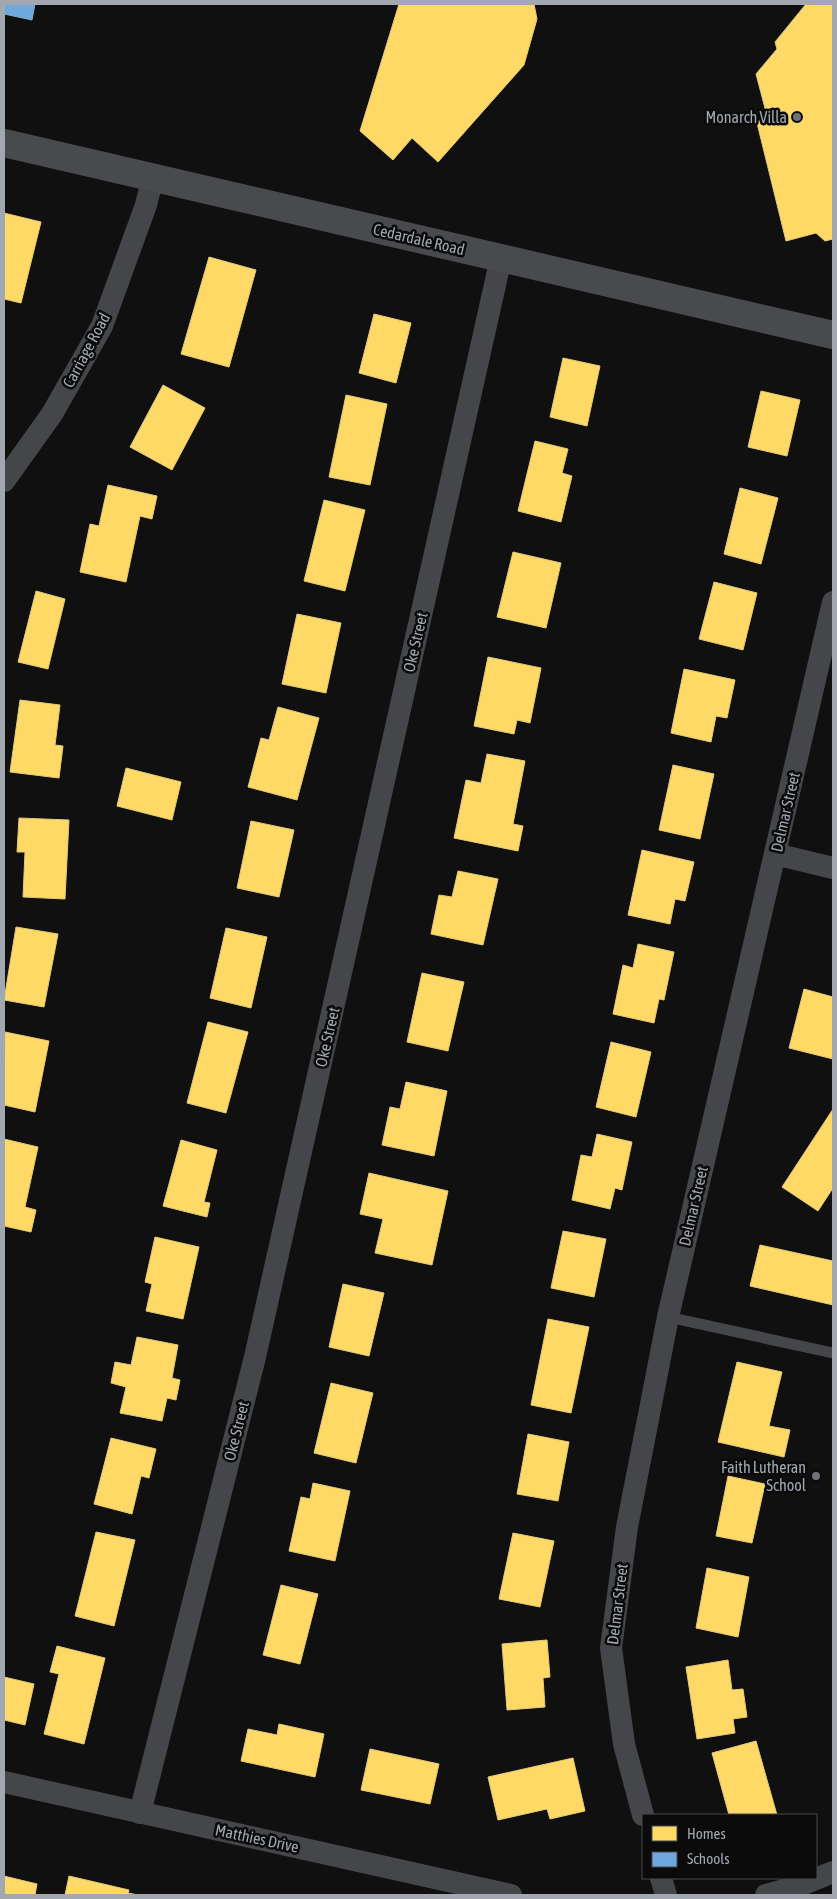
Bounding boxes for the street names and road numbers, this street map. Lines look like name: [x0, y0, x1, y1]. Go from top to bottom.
street label: Cedardale Road: [372, 220, 466, 258]
street label: Carriage Road: [59, 310, 114, 391]
street label: Oke Street: [399, 610, 431, 674]
street label: Delmar Street: [767, 770, 803, 854]
street label: Oke Street: [311, 1005, 343, 1069]
street label: Delmar Street: [675, 1164, 711, 1248]
street label: Oke Street: [220, 1399, 252, 1463]
street label: Delmar Street: [603, 1562, 631, 1646]
street label: Matthies Drive: [214, 1820, 300, 1856]

